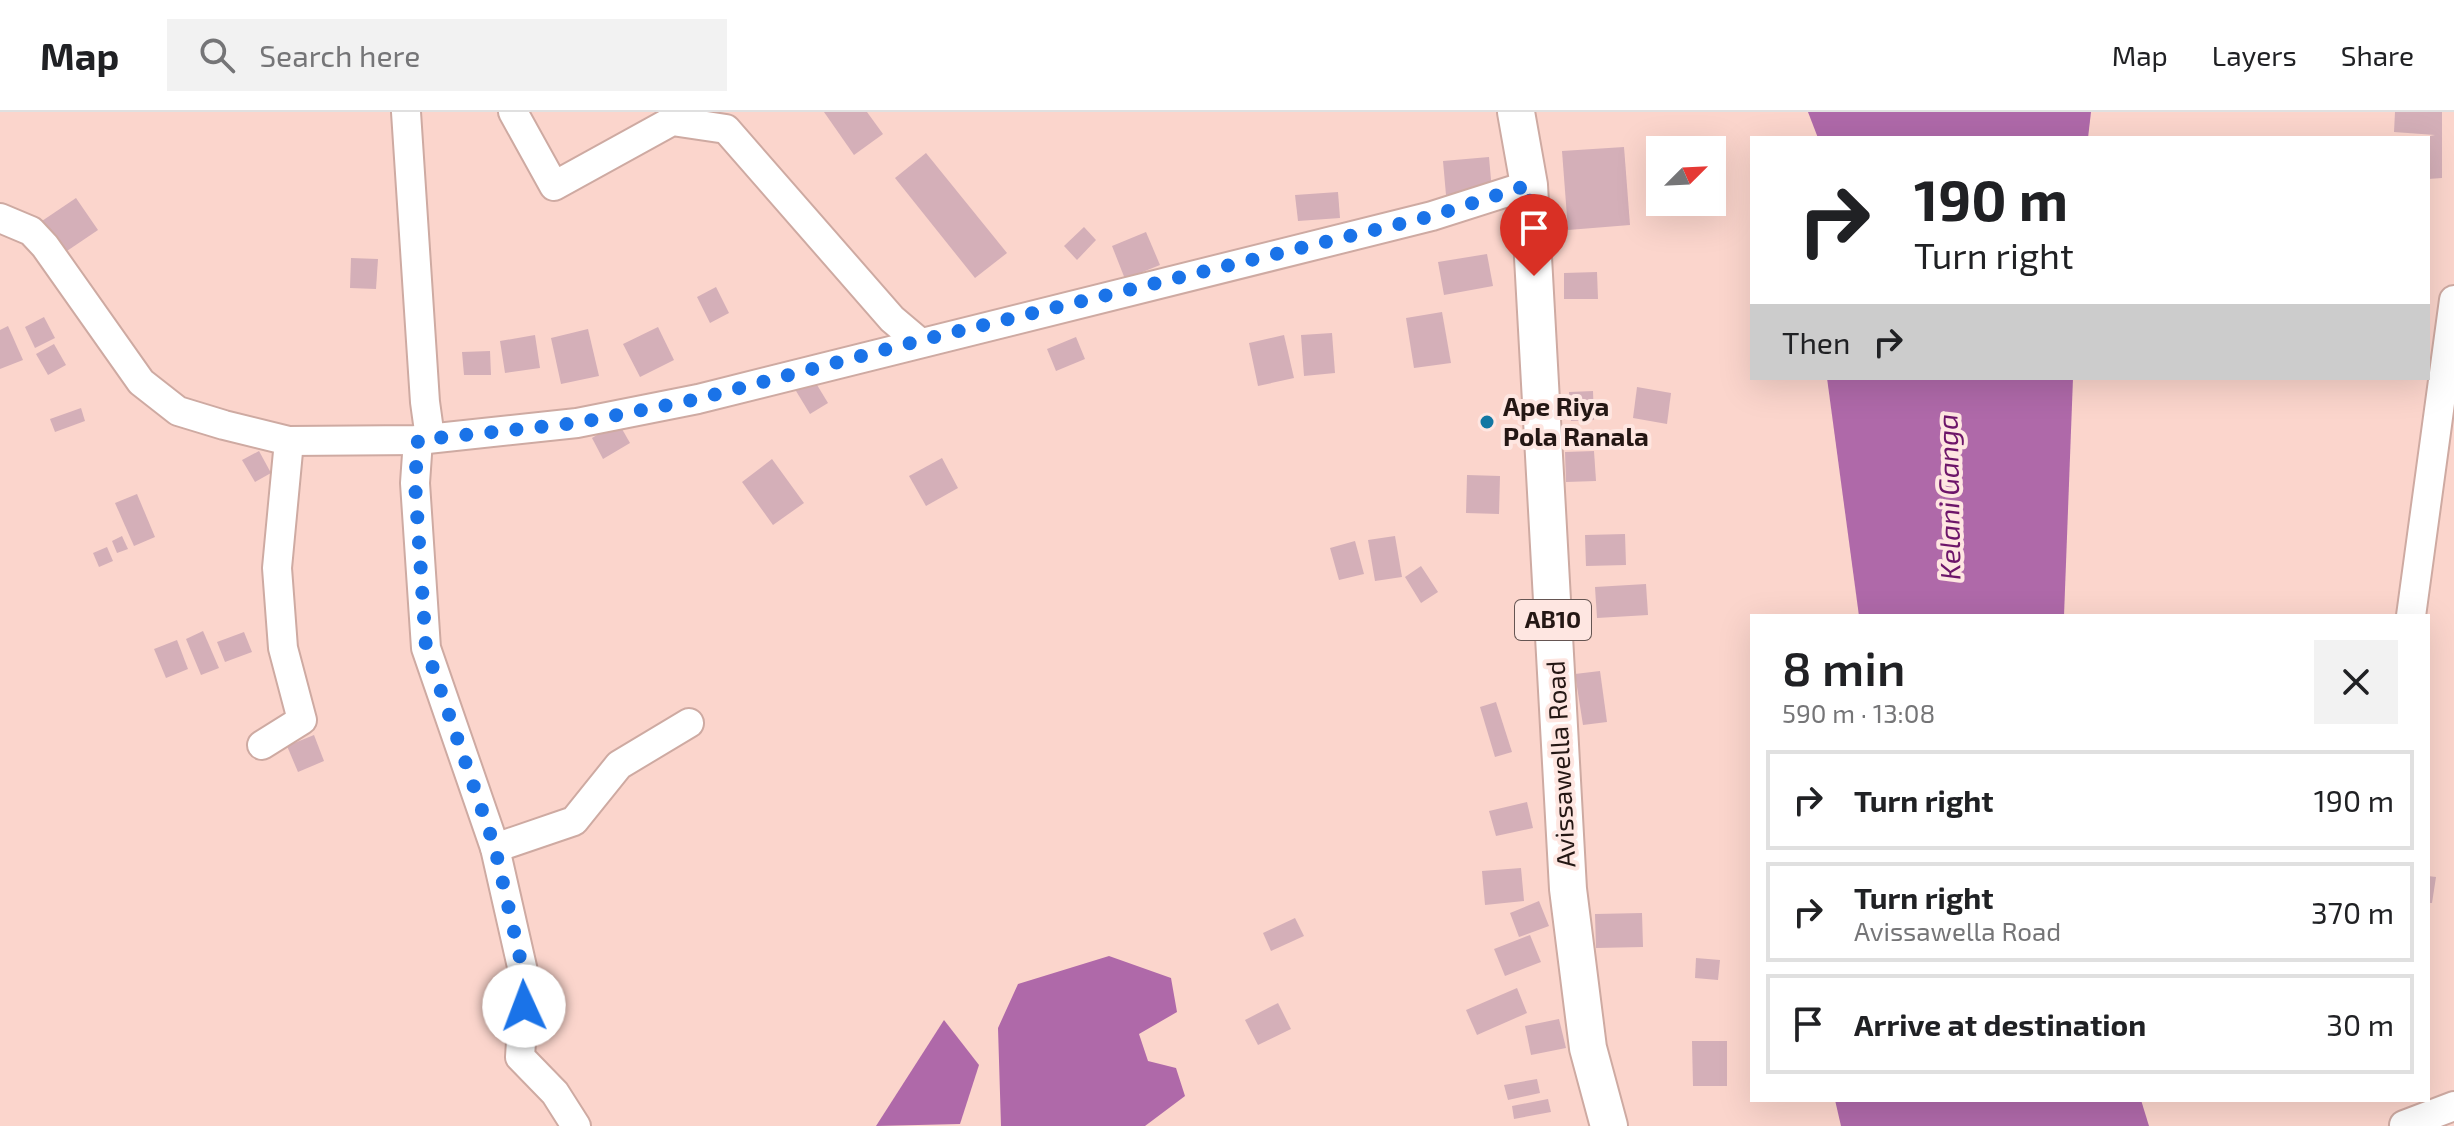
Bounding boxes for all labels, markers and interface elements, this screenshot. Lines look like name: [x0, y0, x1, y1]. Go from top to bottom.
search box: [167, 19, 727, 91]
text: Map: [40, 32, 119, 78]
icon: search: [195, 33, 239, 77]
text: Search here: [259, 37, 420, 73]
text: Map: [2112, 38, 2168, 72]
text: Layers: [2212, 38, 2297, 72]
text: Share: [2341, 38, 2414, 72]
north arrow: [1646, 136, 1726, 216]
map controls: [1646, 136, 1726, 216]
text: 190 m: [1914, 165, 2068, 232]
icon: right: [1782, 168, 1886, 272]
pin: [1500, 194, 1568, 276]
icon: arrive: [1512, 206, 1556, 250]
text: Turn right: [1914, 233, 2074, 276]
icon: right: [1866, 320, 1910, 364]
text: Then: [1782, 324, 1850, 360]
place label: Ape Riya Pola Ranala: [1503, 390, 1649, 451]
marker: Ape Riya Pola Ranala: [1478, 413, 1496, 431]
water label: Kelani Ganga: [1930, 413, 1966, 581]
road number: AB10: [1515, 600, 1591, 640]
text: 8 min: [1782, 638, 1905, 696]
button: close: [2314, 640, 2398, 724]
street label: Avissawella Road: [1539, 660, 1580, 868]
text: 590 m · 13:08: [1782, 697, 1935, 728]
icon: right: [1786, 778, 1830, 822]
text: Turn right: [1854, 782, 1994, 818]
text: 190 m: [2314, 782, 2394, 818]
text: Turn right: [1854, 879, 1994, 915]
icon: right: [1786, 890, 1830, 934]
text: 370 m: [2311, 894, 2394, 930]
text: Avissawella Road: [1854, 915, 2061, 946]
position arrow: [482, 964, 566, 1048]
icon: arrive: [1786, 1002, 1830, 1046]
text: Arrive at destination: [1854, 1006, 2146, 1042]
text: 30 m: [2326, 1006, 2394, 1042]

